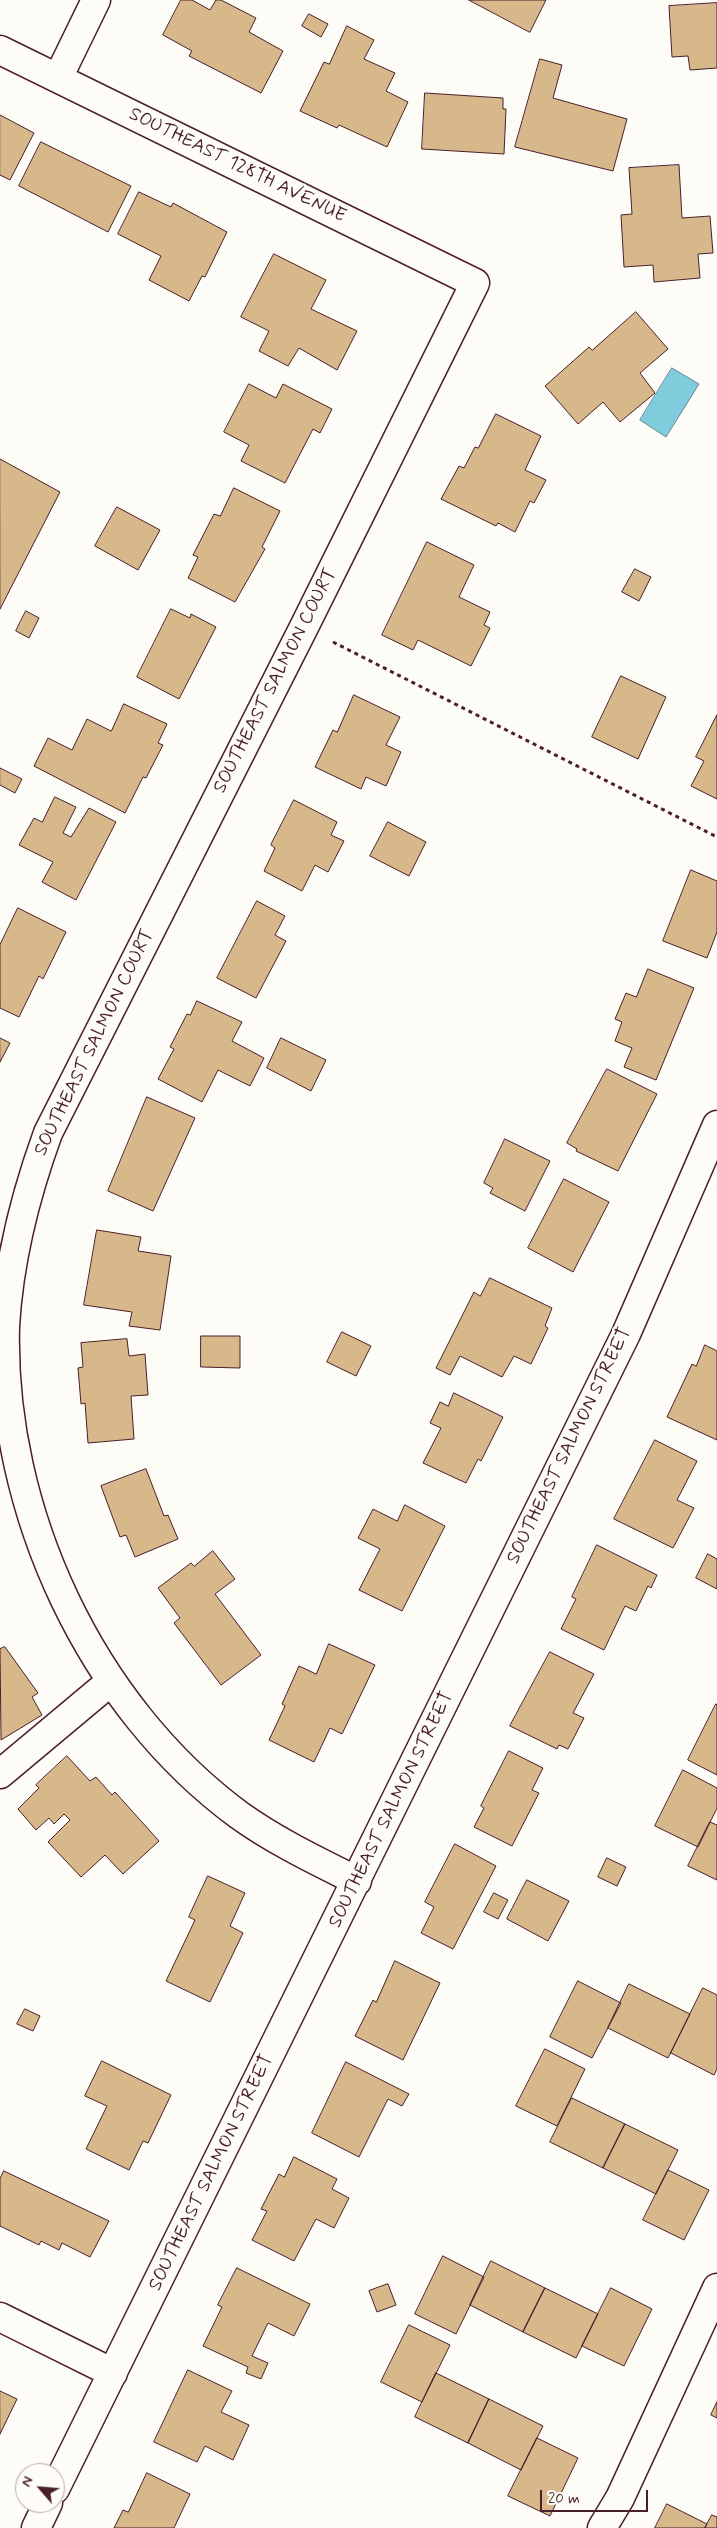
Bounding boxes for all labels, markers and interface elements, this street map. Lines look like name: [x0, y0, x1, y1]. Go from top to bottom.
street label: SOUTHEAST 128TH AVENUE: [125, 103, 349, 229]
street label: SOUTHEAST SALMON COURT: [209, 565, 343, 797]
street label: SOUTHEAST SALMON COURT: [30, 926, 160, 1160]
street label: SOUTHEAST SALMON STREET: [503, 1324, 637, 1568]
street label: SOUTHEAST SALMON STREET: [325, 1688, 459, 1932]
street label: SOUTHEAST SALMON STREET: [145, 2051, 279, 2295]
north arrow: [15, 2463, 65, 2513]
text: N: [17, 2473, 38, 2490]
scale bar: [542, 2480, 650, 2512]
text: 20 m: [548, 2489, 580, 2509]

